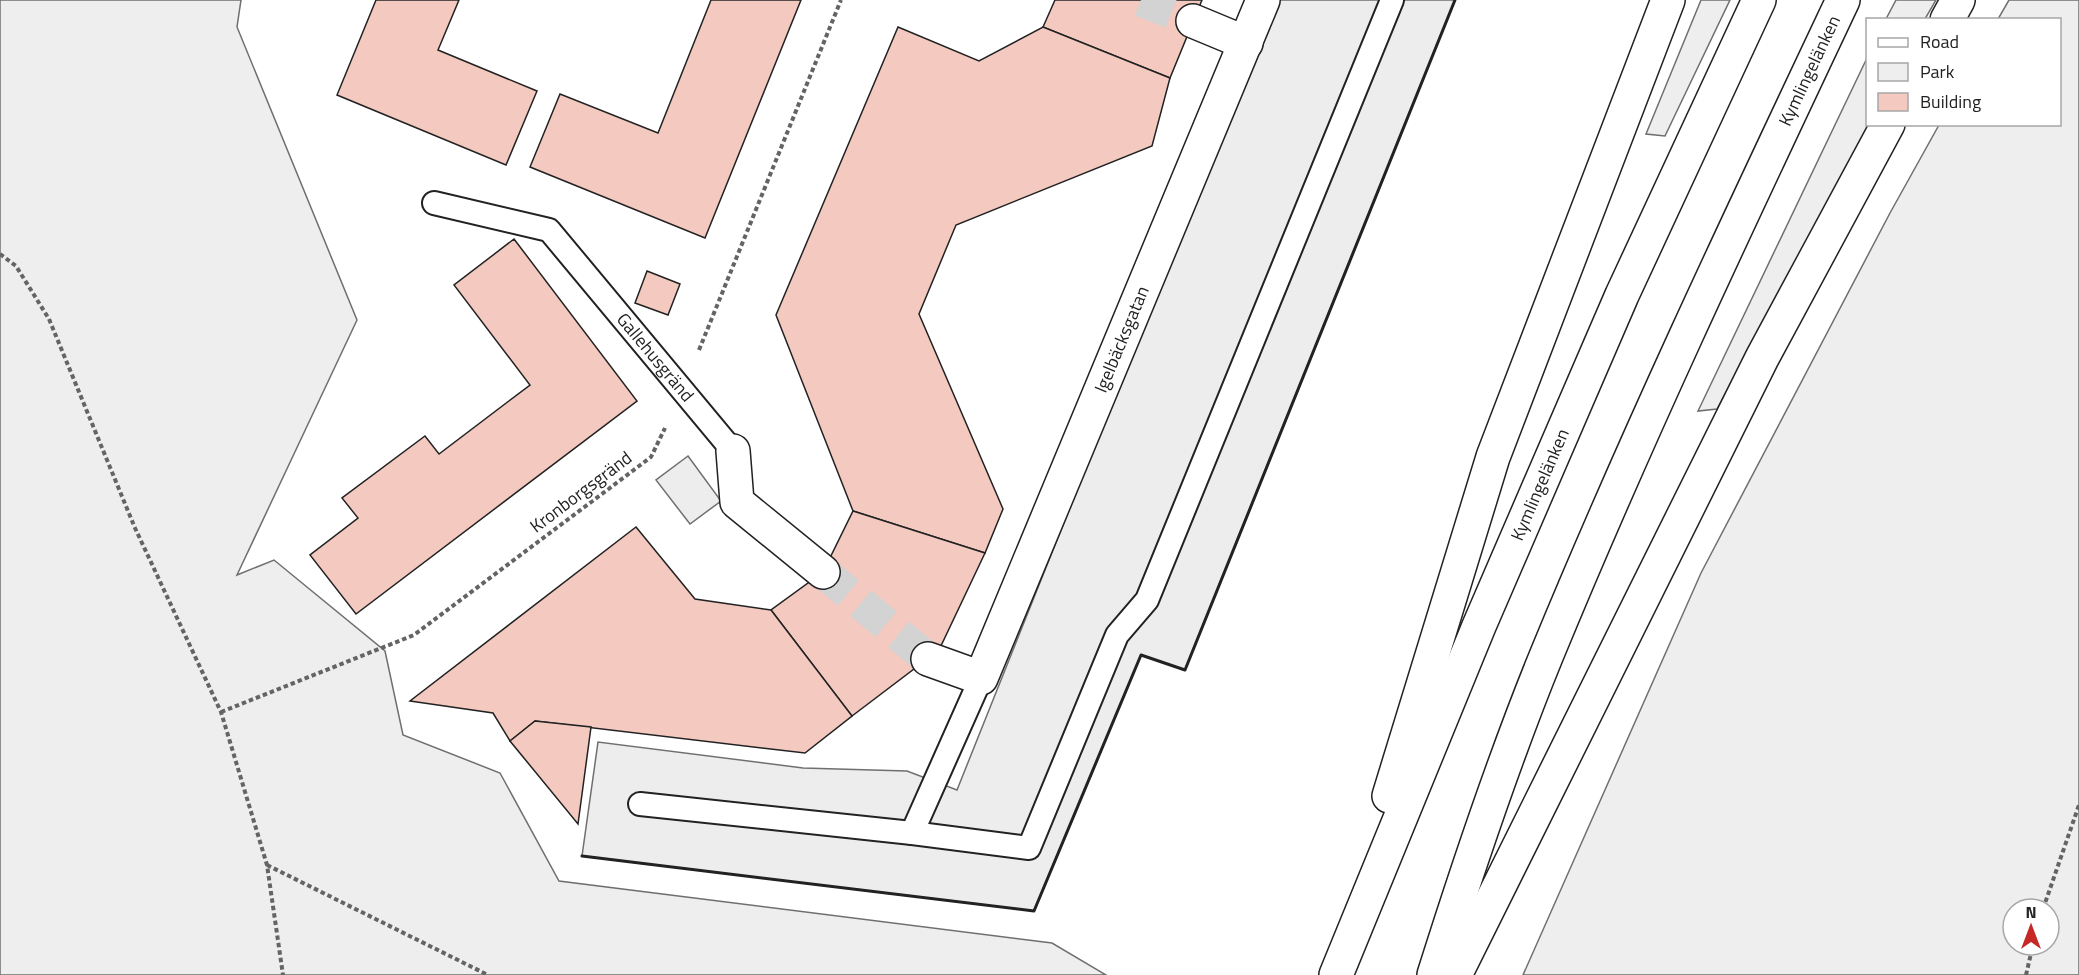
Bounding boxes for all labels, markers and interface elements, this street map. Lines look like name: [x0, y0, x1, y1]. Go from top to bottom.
street label: Kymlingelänken: [1771, 11, 1847, 131]
legend: [1866, 18, 2061, 126]
text: Road: [1920, 28, 1959, 55]
text: Park: [1920, 58, 1955, 85]
text: Building: [1920, 88, 1981, 115]
street label: Igelbäcksgatan: [1087, 282, 1156, 397]
street label: Gallehusgränd: [610, 307, 701, 408]
street label: Kymlingelänken: [1503, 424, 1576, 545]
street label: Kronborgsgränd: [524, 444, 637, 539]
north arrow: [2001, 897, 2061, 957]
text: N: [2025, 900, 2037, 924]

